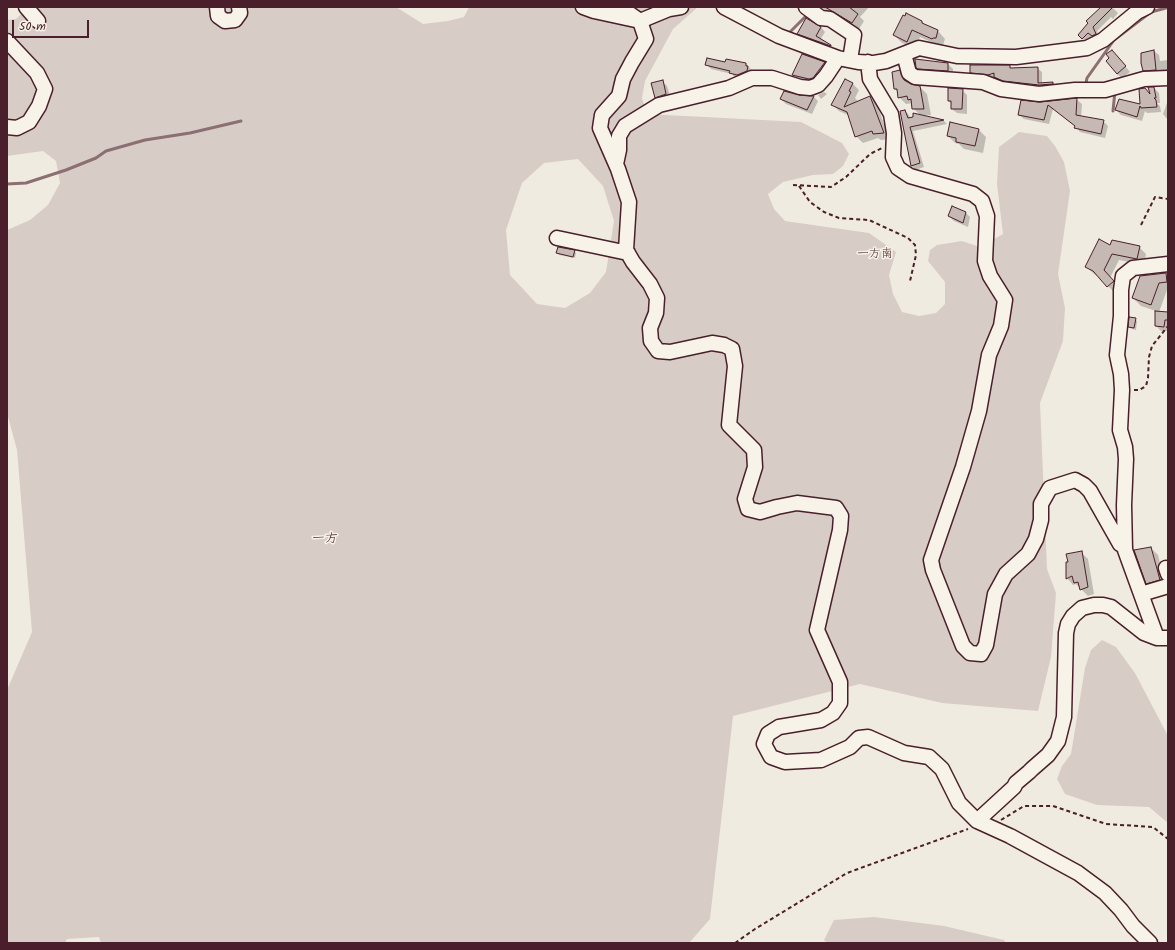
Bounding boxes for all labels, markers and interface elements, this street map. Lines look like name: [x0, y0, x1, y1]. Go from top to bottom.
scale bar: [14, 12, 91, 38]
text: 50 m: [19, 17, 46, 36]
district label: 一方南: [857, 248, 893, 262]
district label: 一方: [312, 532, 338, 548]

